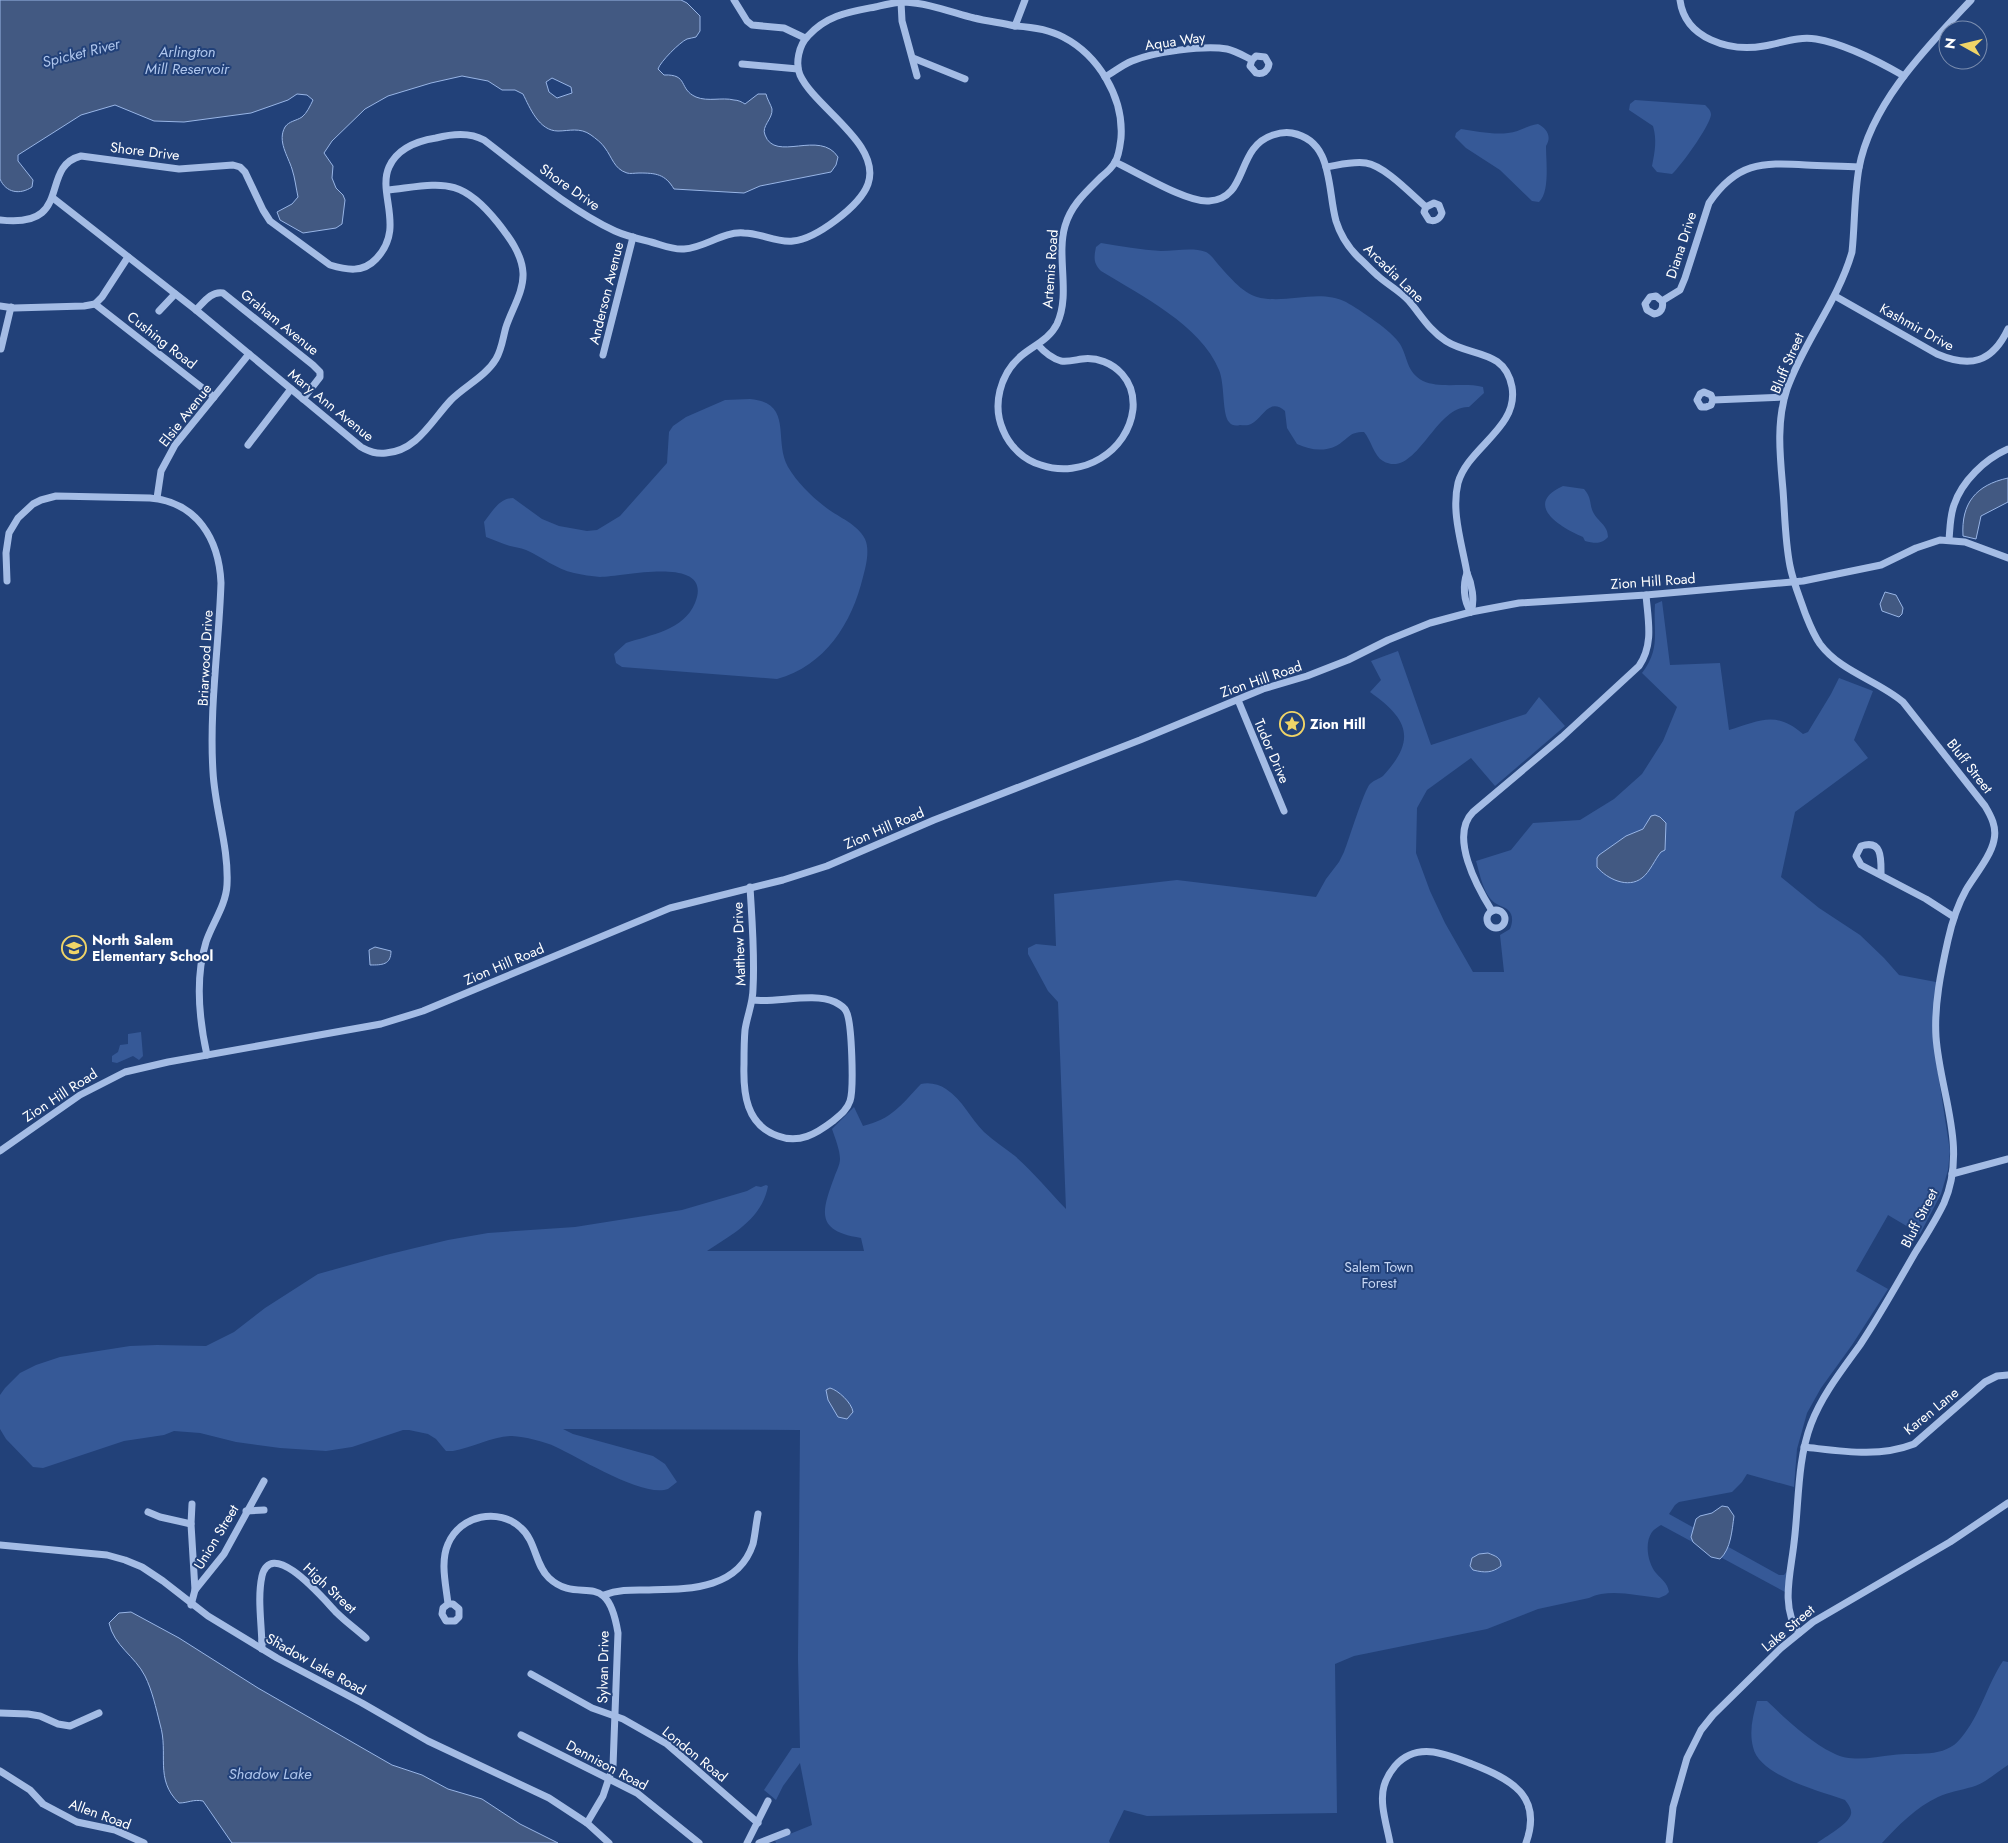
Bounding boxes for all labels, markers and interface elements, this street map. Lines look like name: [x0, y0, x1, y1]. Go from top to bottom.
north arrow: [1938, 20, 1988, 70]
street label: Aqua Way: [1144, 27, 1207, 55]
water label: Spicket River: [40, 32, 123, 73]
text: N: [1939, 36, 1961, 50]
water label: Arlington Mill Reservoir: [145, 41, 230, 80]
street label: Shore Drive: [109, 137, 181, 165]
street label: Shore Drive: [536, 159, 604, 215]
street label: Diana Drive: [1661, 209, 1701, 281]
street label: Artemis Road: [1037, 229, 1063, 309]
street label: Arcadia Lane: [1359, 239, 1429, 307]
street label: Anderson Avenue: [584, 240, 628, 346]
street label: Graham Avenue: [237, 284, 323, 360]
street label: Kashmir Drive: [1876, 298, 1958, 356]
street label: Cushing Road: [123, 306, 201, 374]
street label: Bluff Street: [1765, 329, 1809, 396]
street label: Mary Ann Avenue: [284, 364, 378, 446]
street label: Elsie Avenue: [154, 379, 216, 451]
street label: Zion Hill Road: [1610, 568, 1696, 594]
street label: Briarwood Drive: [192, 609, 218, 707]
street label: Zion Hill Road: [1218, 656, 1304, 702]
place icon: Zion Hill: [1279, 711, 1305, 737]
place label: Zion Hill: [1310, 714, 1365, 734]
street label: Tudor Drive: [1249, 716, 1295, 786]
street label: Bluff Street: [1942, 735, 1998, 798]
street label: Zion Hill Road: [841, 802, 927, 854]
street label: Matthew Drive: [728, 902, 750, 986]
place label: North Salem Elementary School: [92, 930, 213, 966]
school or university icon: North Salem Elementary School: [61, 935, 87, 961]
street label: Zion Hill Road: [461, 938, 547, 990]
street label: Zion Hill Road: [19, 1063, 101, 1127]
street label: Bluff Street: [1896, 1184, 1943, 1251]
park label: Salem Town Forest: [1344, 1257, 1414, 1293]
street label: Karen Lane: [1899, 1383, 1963, 1439]
street label: Union Street: [189, 1500, 244, 1573]
street label: High Street: [299, 1558, 362, 1618]
street label: Lake Street: [1757, 1599, 1819, 1656]
street label: Shadow Lake Road: [262, 1628, 370, 1700]
street label: Sylvan Drive: [592, 1631, 614, 1703]
street label: London Road: [658, 1721, 732, 1787]
street label: Dennison Road: [563, 1735, 651, 1795]
water label: Shadow Lake: [229, 1763, 312, 1785]
street label: Allen Road: [66, 1794, 134, 1834]

